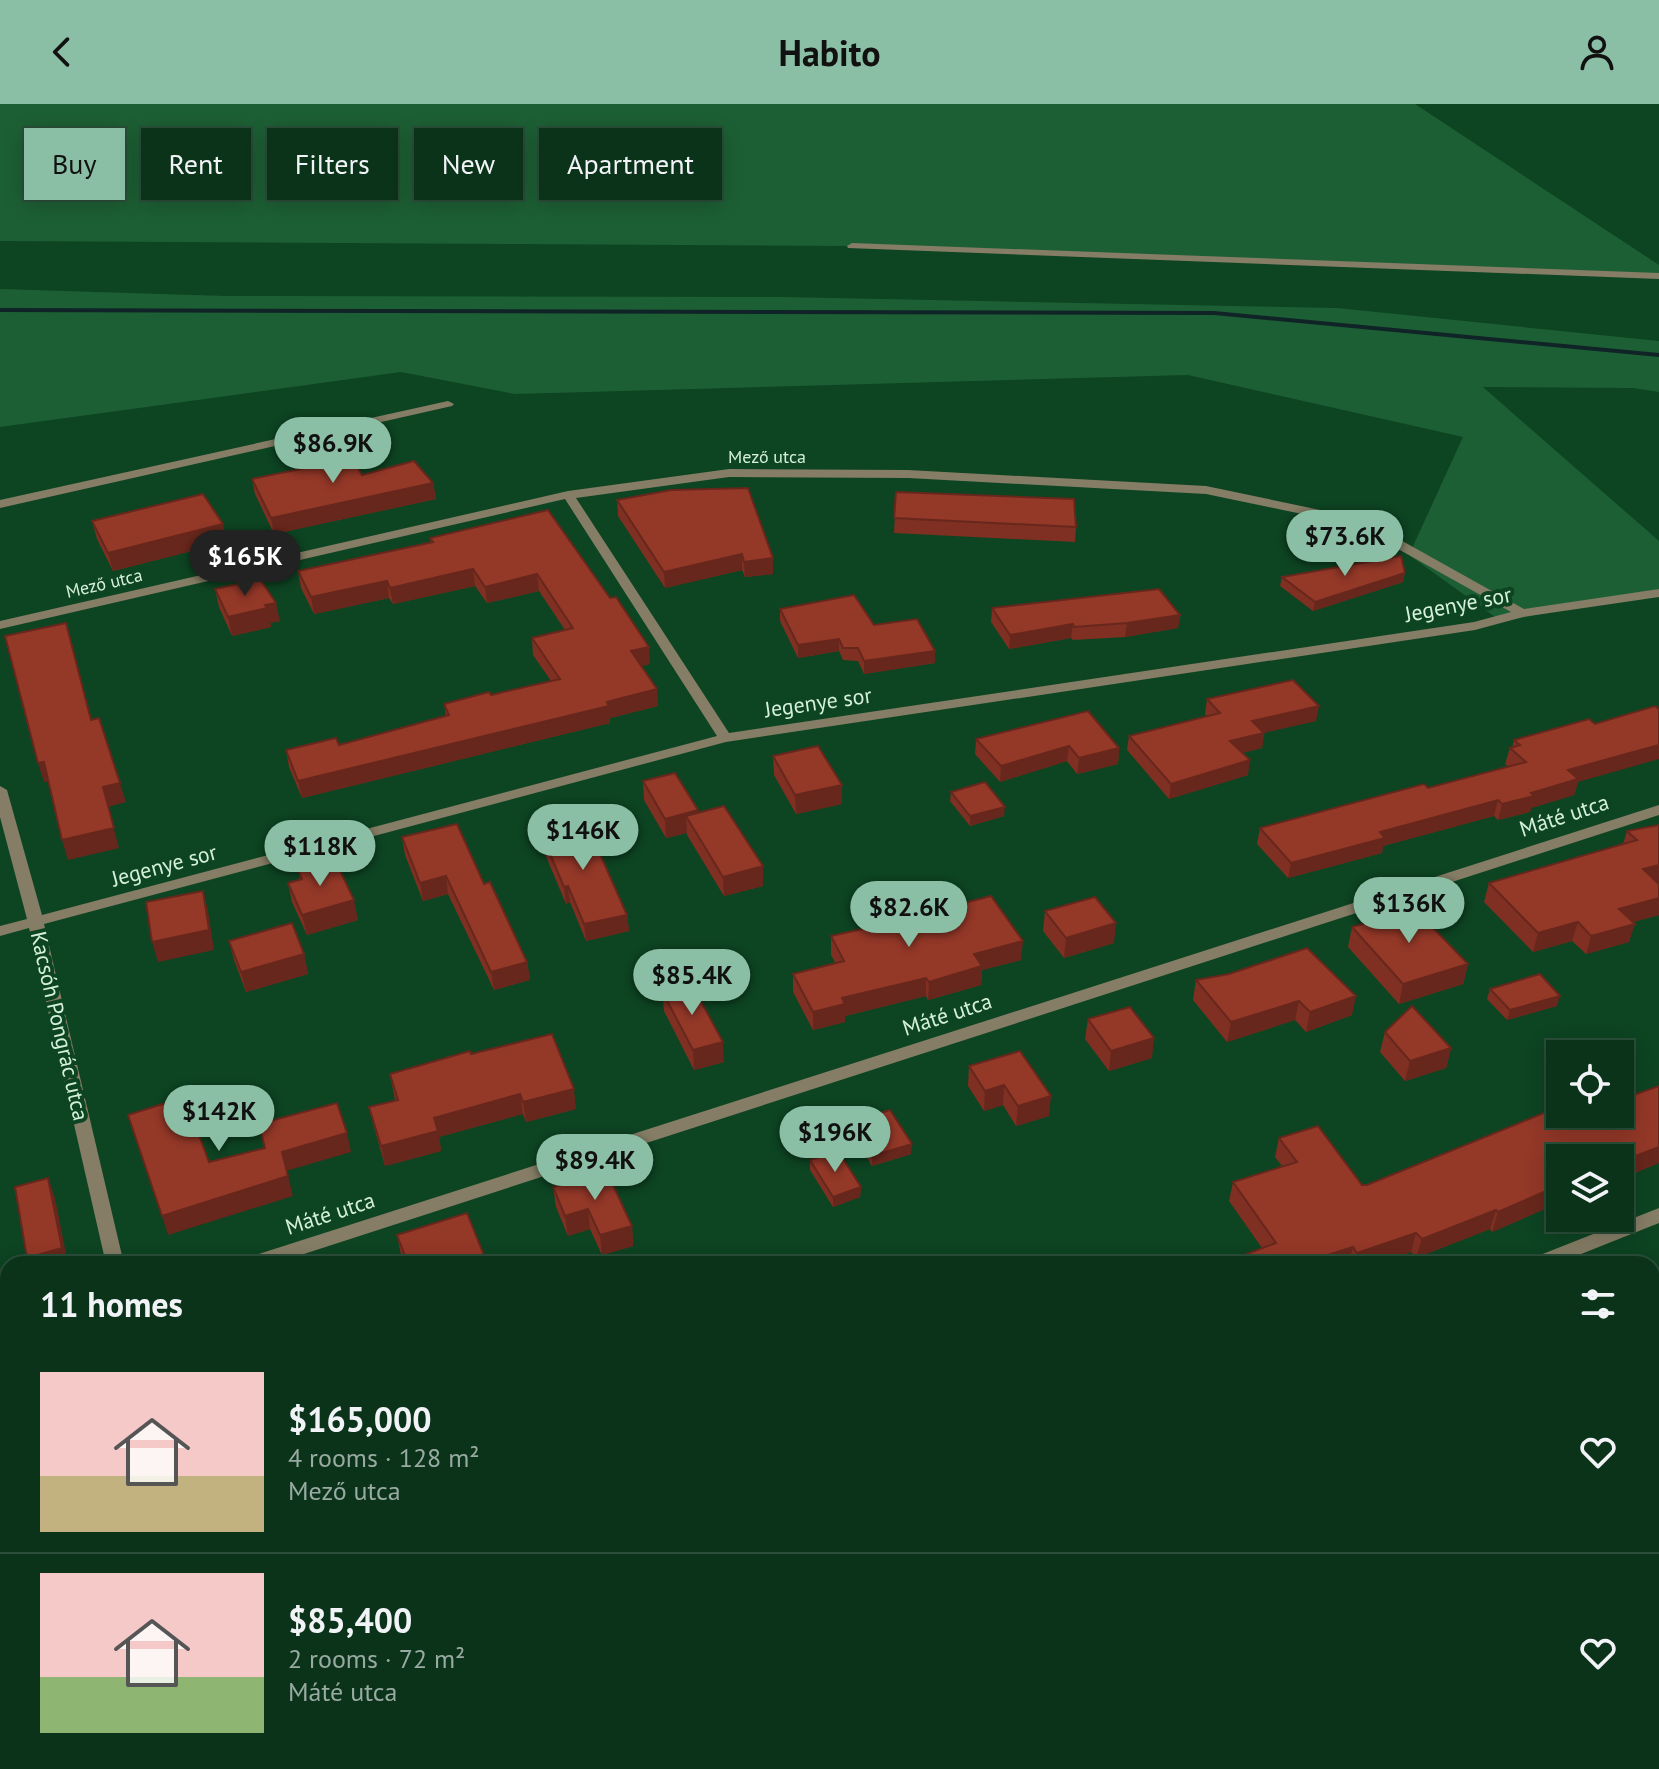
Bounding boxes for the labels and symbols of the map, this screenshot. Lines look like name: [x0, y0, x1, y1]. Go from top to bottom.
pin: $86.9K: [268, 417, 398, 485]
street label: Mező utca: [728, 445, 806, 468]
pin: $73.6K: [1280, 510, 1410, 578]
pin: $165K: [189, 530, 301, 598]
street label: Mező utca: [63, 563, 145, 603]
street label: Jegenye sor: [1401, 580, 1514, 628]
street label: Jegenye sor: [762, 681, 874, 724]
street label: Máté utca: [1516, 787, 1612, 843]
pin: $146K: [527, 804, 639, 872]
pin: $118K: [264, 820, 376, 888]
street label: Jegenye sor: [107, 837, 220, 893]
pin: $136K: [1353, 877, 1465, 945]
pin: $82.6K: [844, 881, 974, 949]
street label: Kacsóh Pongrác utca: [25, 929, 95, 1123]
pin: $85.4K: [627, 949, 757, 1017]
street label: Máté utca: [899, 986, 995, 1042]
pin: $142K: [163, 1085, 275, 1153]
pin: $196K: [779, 1106, 891, 1174]
pin: $89.4K: [530, 1134, 660, 1202]
street label: Máté utca: [282, 1185, 378, 1241]

